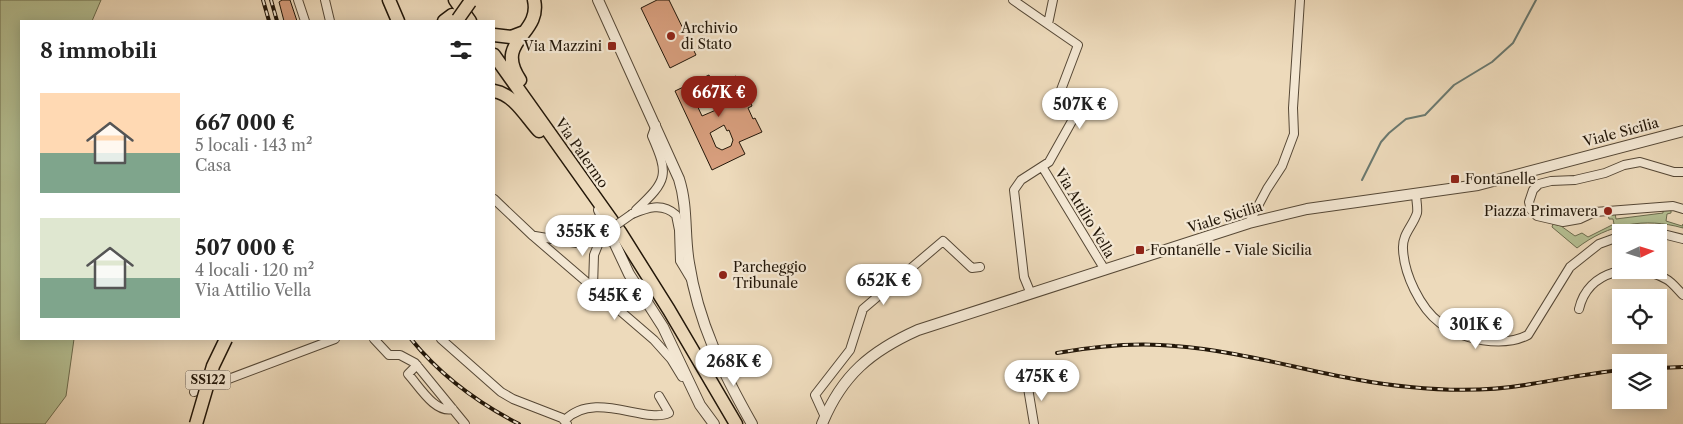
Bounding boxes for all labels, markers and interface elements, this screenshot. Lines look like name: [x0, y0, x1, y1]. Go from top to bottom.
place label: Archivio di Stato: [680, 19, 738, 53]
marker: Archivio di Stato: [665, 30, 677, 42]
icon: filters: [447, 36, 475, 64]
place label: Via Mazzini: [523, 37, 602, 55]
text: 8 immobili: [40, 38, 157, 63]
marker: Via Mazzini: [606, 40, 618, 52]
pin: 667K €: [678, 76, 760, 118]
text: 667K €: [692, 82, 746, 102]
pin: 507K €: [1039, 88, 1121, 130]
text: 507K €: [1053, 94, 1107, 114]
text: 667 000 €: [195, 110, 295, 135]
icon: home: [80, 113, 140, 173]
street label: Viale Sicilia: [1580, 113, 1661, 151]
street label: Via Palermo: [551, 114, 613, 191]
text: 5 locali · 143 m²: [195, 135, 313, 155]
text: Casa: [195, 155, 231, 175]
street label: Via Attilio Vella: [1051, 164, 1119, 262]
place label: Fontanelle: [1465, 170, 1536, 188]
marker: Fontanelle: [1449, 173, 1461, 185]
street label: Viale Sicilia: [1184, 197, 1265, 237]
place label: Piazza Primavera: [1484, 202, 1599, 220]
marker: Piazza Primavera: [1602, 205, 1614, 217]
pin: 355K €: [542, 214, 624, 257]
text: 355K €: [556, 221, 610, 241]
north arrow: [1612, 224, 1668, 279]
map controls: [1612, 224, 1667, 409]
text: 507 000 €: [195, 235, 295, 260]
icon: home: [80, 238, 140, 298]
place label: Fontanelle - Viale Sicilia: [1150, 241, 1312, 259]
marker: Fontanelle - Viale Sicilia: [1134, 244, 1146, 256]
place label: Parcheggio Tribunale: [733, 258, 807, 292]
text: 4 locali · 120 m²: [195, 260, 314, 280]
pin: 652K €: [843, 264, 925, 306]
marker: Parcheggio Tribunale: [717, 269, 729, 281]
text: 652K €: [857, 270, 911, 290]
pin: 545K €: [574, 278, 656, 321]
text: Via Attilio Vella: [195, 280, 311, 300]
text: 545K €: [588, 285, 642, 305]
button: locate: [1612, 289, 1667, 344]
pin: 301K €: [1435, 308, 1517, 350]
text: 301K €: [1449, 314, 1503, 334]
pin: 268K €: [693, 344, 775, 387]
text: 268K €: [706, 351, 762, 371]
button: layers: [1612, 354, 1667, 409]
pin: 475K €: [1001, 360, 1083, 402]
text: 475K €: [1015, 366, 1069, 386]
road number: SS122: [186, 370, 230, 390]

